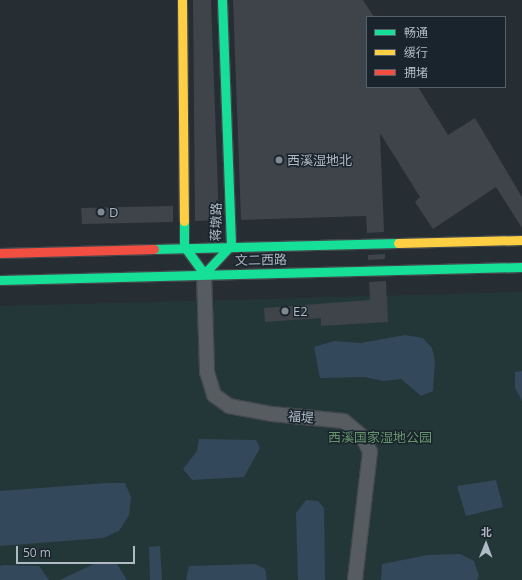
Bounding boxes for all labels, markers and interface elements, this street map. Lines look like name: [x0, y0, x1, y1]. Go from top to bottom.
legend: [366, 16, 506, 88]
text: 畅通: [404, 24, 428, 41]
text: 缓行: [404, 44, 428, 61]
text: 拥堵: [404, 64, 428, 81]
place label: 西溪湿地北: [287, 152, 352, 168]
marker: 西溪湿地北: [274, 155, 284, 165]
street label: 蒋墩路: [208, 202, 224, 242]
place label: D: [109, 204, 118, 220]
marker: D: [96, 207, 106, 217]
street label: 文二西路: [235, 252, 287, 268]
place label: E2: [293, 303, 308, 319]
marker: E2: [280, 306, 290, 316]
street label: 福堤: [287, 408, 315, 426]
park label: 西溪国家湿地公园: [328, 429, 432, 445]
north arrow: [466, 524, 506, 564]
text: 北: [481, 524, 492, 539]
scale bar: [18, 538, 137, 564]
text: 50 m: [23, 544, 51, 561]

